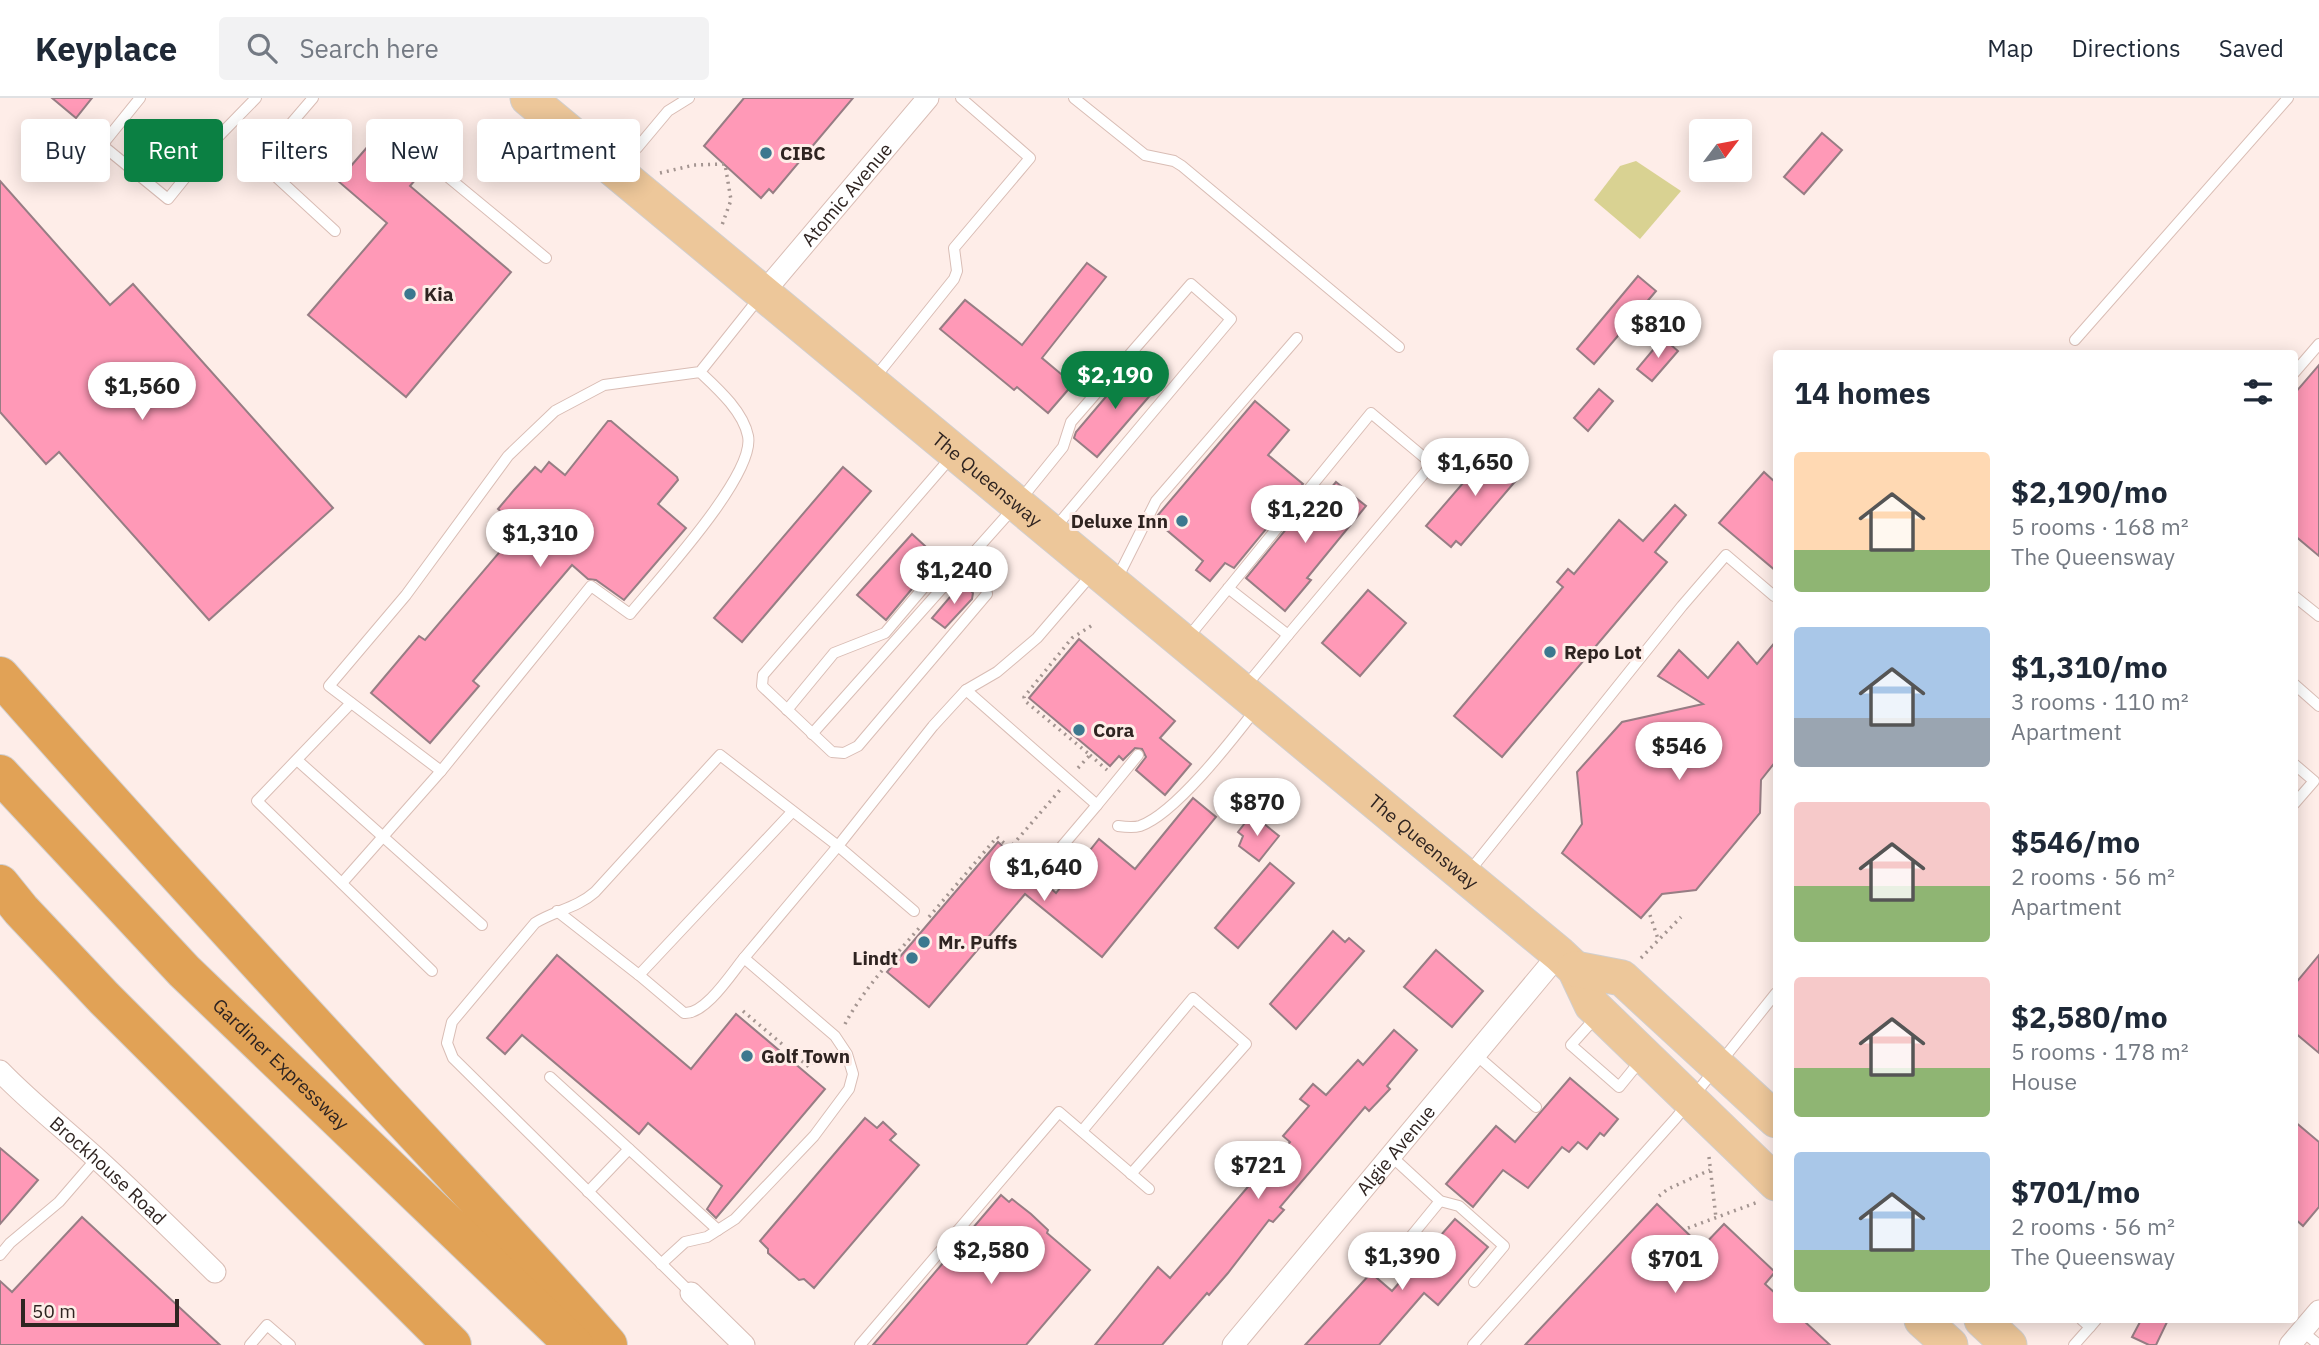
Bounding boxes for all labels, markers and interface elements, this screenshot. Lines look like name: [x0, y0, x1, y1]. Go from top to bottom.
search box: [219, 17, 709, 80]
text: Keyplace: [35, 27, 177, 70]
icon: search: [243, 29, 281, 67]
text: Search here: [299, 31, 439, 65]
text: Map: [1987, 32, 2033, 64]
text: Directions: [2071, 32, 2181, 64]
text: Saved: [2219, 32, 2284, 64]
chip: Buy: [21, 119, 110, 182]
chip: Rent: [124, 119, 223, 182]
chip: Filters: [237, 119, 352, 182]
chip: New: [366, 119, 463, 182]
chip: Apartment: [477, 119, 640, 182]
north arrow: [1689, 119, 1752, 182]
map controls: [1689, 119, 1752, 182]
street label: Atomic Avenue: [796, 138, 897, 251]
place label: CIBC: [780, 141, 826, 165]
marker: CIBC: [758, 145, 774, 161]
place label: Kia: [424, 282, 454, 306]
marker: Kia: [402, 286, 418, 302]
pin: $810: [1617, 300, 1699, 360]
text: $810: [1630, 308, 1686, 338]
pin: $2,190: [1058, 352, 1172, 411]
text: $2,190: [1077, 359, 1153, 389]
pin: $1,560: [85, 362, 199, 422]
text: $1,560: [104, 370, 180, 400]
text: 14 homes: [1794, 373, 1931, 412]
icon: filters: [2239, 373, 2277, 411]
street label: The Queensway: [928, 427, 1048, 532]
pin: $1,650: [1418, 438, 1532, 498]
text: $1,650: [1437, 446, 1513, 476]
text: $2,190/mo: [2011, 472, 2168, 511]
icon: home: [1850, 480, 1934, 564]
pin: $1,220: [1248, 486, 1362, 545]
text: $1,220: [1267, 493, 1343, 523]
place label: Deluxe Inn: [1071, 509, 1168, 533]
pin: $1,310: [483, 510, 597, 569]
text: 5 rooms · 168 m²: [2011, 511, 2189, 541]
marker: Deluxe Inn: [1174, 513, 1190, 529]
text: $1,310: [502, 517, 578, 547]
text: The Queensway: [2011, 541, 2175, 571]
pin: $1,240: [897, 546, 1011, 606]
text: $1,240: [916, 554, 992, 584]
place label: Repo Lot: [1564, 640, 1642, 664]
marker: Repo Lot: [1542, 644, 1558, 660]
text: $1,310/mo: [2011, 647, 2168, 686]
icon: home: [1850, 655, 1934, 739]
text: 3 rooms · 110 m²: [2011, 686, 2189, 716]
text: Apartment: [2011, 716, 2122, 746]
place label: Cora: [1093, 718, 1134, 742]
marker: Cora: [1071, 722, 1087, 738]
pin: $546: [1638, 722, 1720, 782]
text: $546: [1651, 730, 1707, 760]
pin: $870: [1216, 778, 1298, 838]
text: $870: [1229, 786, 1285, 816]
street label: The Queensway: [1364, 789, 1484, 894]
text: $546/mo: [2011, 822, 2140, 861]
icon: home: [1850, 830, 1934, 914]
pin: $1,640: [987, 844, 1101, 903]
text: $1,640: [1006, 851, 1082, 881]
text: 2 rooms · 56 m²: [2011, 861, 2175, 891]
text: Apartment: [2011, 891, 2122, 921]
place label: Mr. Puffs: [938, 930, 1017, 954]
marker: Mr. Puffs: [916, 934, 932, 950]
place label: Lindt: [852, 946, 898, 970]
marker: Lindt: [904, 950, 920, 966]
street label: Gardiner Expressway: [208, 993, 355, 1135]
text: $2,580/mo: [2011, 997, 2168, 1036]
icon: home: [1850, 1005, 1934, 1089]
text: 5 rooms · 178 m²: [2011, 1036, 2189, 1066]
place label: Golf Town: [761, 1044, 850, 1068]
marker: Golf Town: [739, 1048, 755, 1064]
text: House: [2011, 1066, 2077, 1096]
street label: Algie Avenue: [1351, 1100, 1440, 1200]
street label: Brockhouse Road: [45, 1111, 171, 1230]
pin: $721: [1217, 1142, 1299, 1201]
text: $721: [1230, 1149, 1286, 1179]
text: $701/mo: [2011, 1172, 2140, 1211]
icon: home: [1850, 1180, 1934, 1264]
text: 2 rooms · 56 m²: [2011, 1211, 2175, 1241]
pin: $2,580: [934, 1226, 1048, 1286]
pin: $1,390: [1345, 1232, 1459, 1292]
text: $2,580: [953, 1234, 1029, 1264]
pin: $701: [1634, 1236, 1716, 1295]
text: $1,390: [1364, 1240, 1440, 1270]
text: The Queensway: [2011, 1241, 2175, 1271]
text: $701: [1647, 1243, 1703, 1273]
scale bar: [21, 1296, 178, 1328]
text: 50 m: [32, 1299, 76, 1323]

